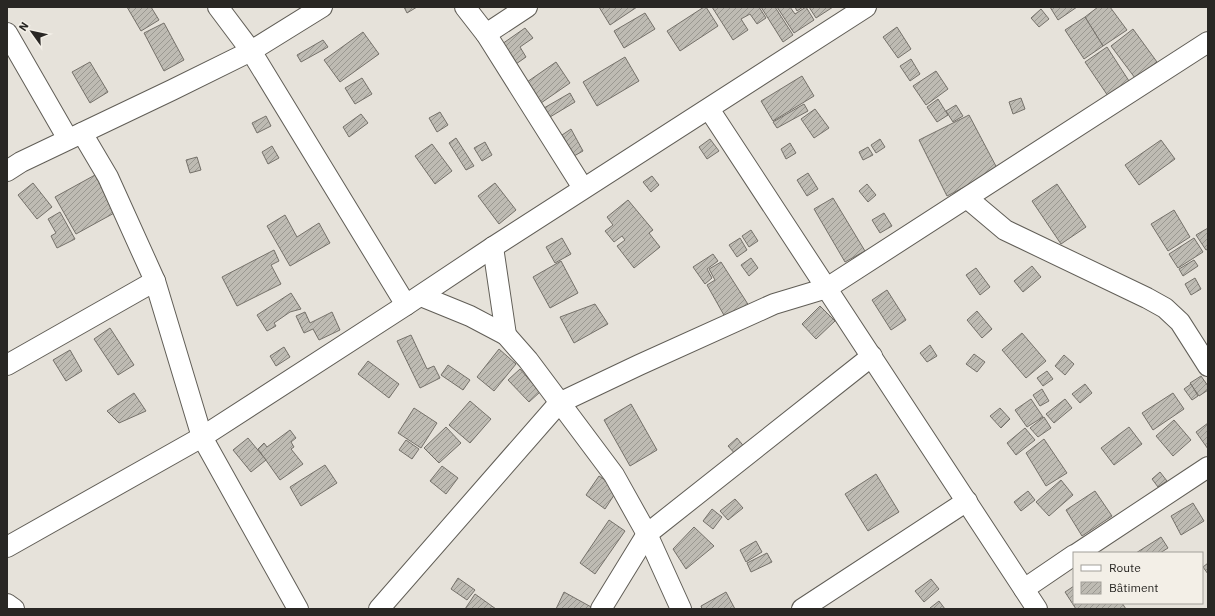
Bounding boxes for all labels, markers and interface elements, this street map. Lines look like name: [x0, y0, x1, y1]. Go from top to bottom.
north arrow: [12, 12, 52, 52]
text: N: [16, 19, 32, 34]
legend: [1073, 552, 1203, 604]
text: Route: [1109, 560, 1141, 575]
text: Bâtiment: [1109, 580, 1159, 595]

